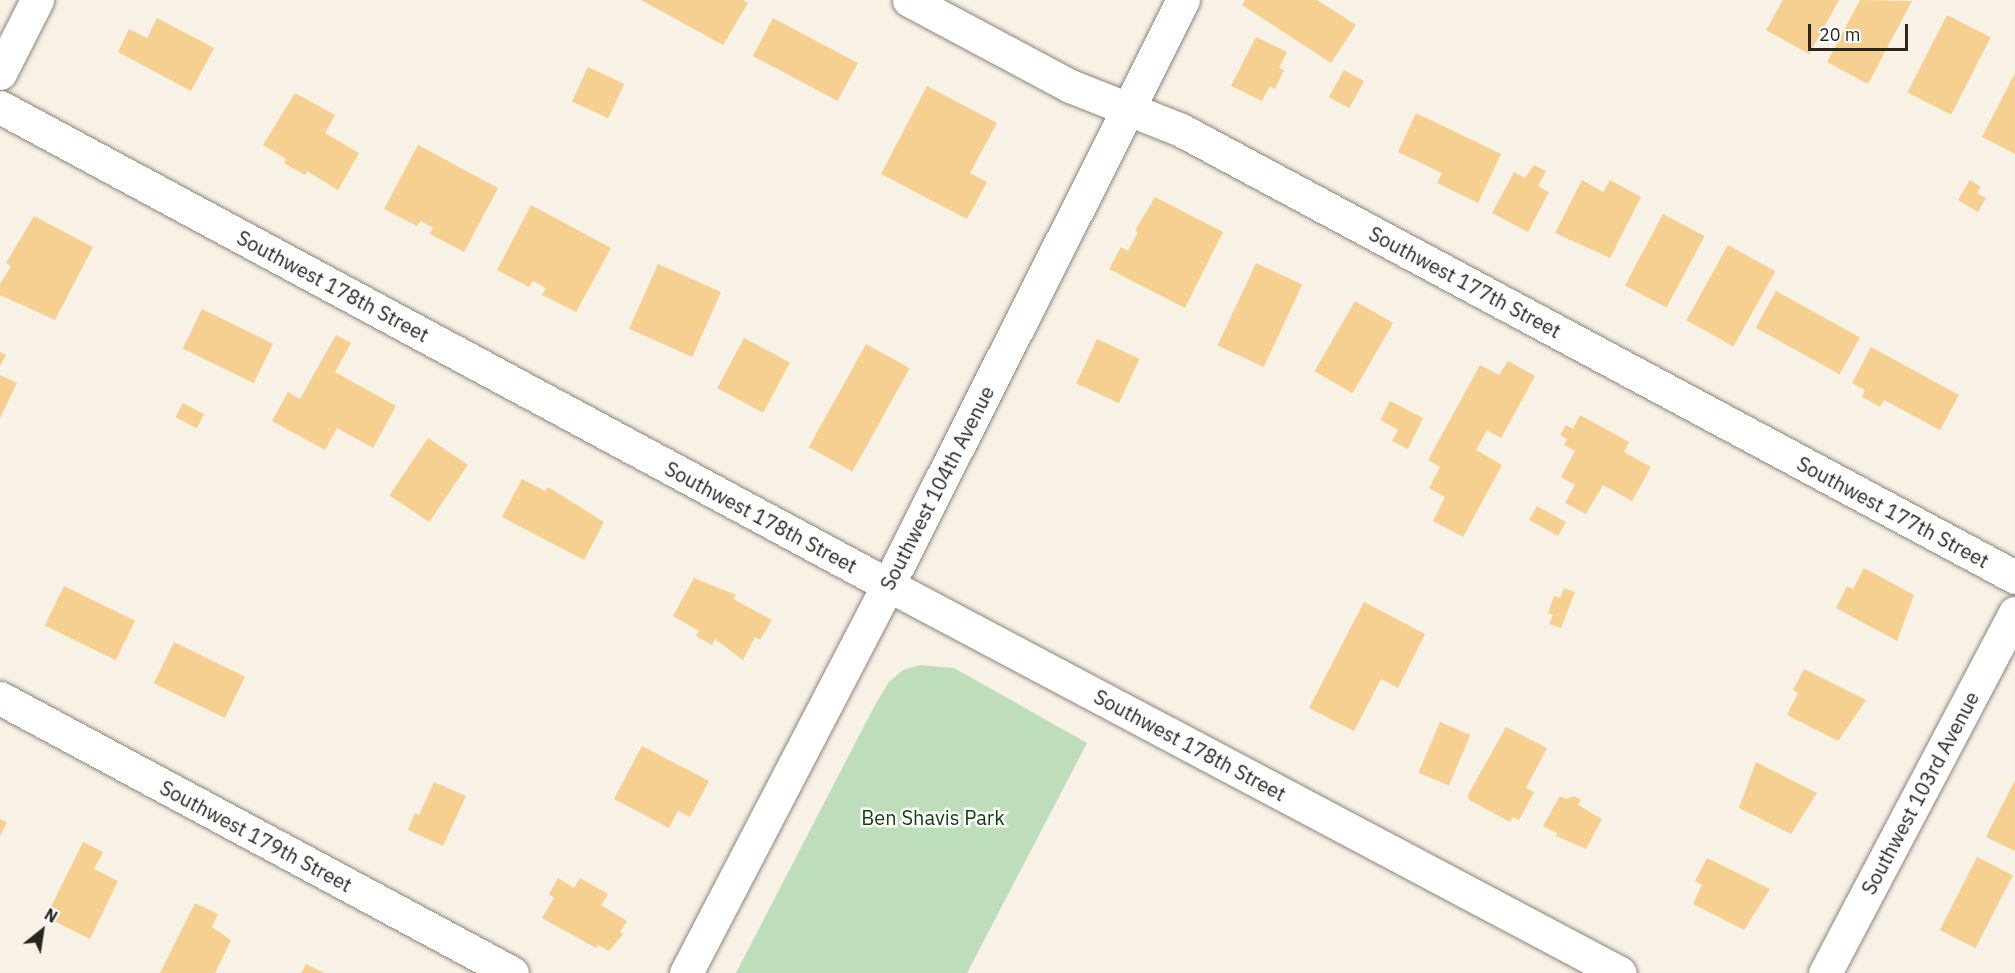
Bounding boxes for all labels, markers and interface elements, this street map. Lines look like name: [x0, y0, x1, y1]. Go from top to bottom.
scale bar: [1811, 12, 1912, 50]
text: 20 m: [1819, 23, 1861, 46]
street label: Southwest 177th Street: [1365, 221, 1565, 343]
street label: Southwest 178th Street: [233, 225, 433, 347]
street label: Southwest 104th Avenue: [875, 382, 999, 594]
street label: Southwest 177th Street: [1793, 451, 1993, 573]
street label: Southwest 178th Street: [661, 456, 861, 578]
street label: Southwest 178th Street: [1090, 684, 1290, 806]
street label: Southwest 103rd Avenue: [1856, 687, 1984, 899]
street label: Southwest 179th Street: [156, 775, 356, 897]
park label: Ben Shavis Park: [861, 805, 1005, 829]
north arrow: [12, 901, 72, 961]
text: N: [41, 904, 61, 927]

